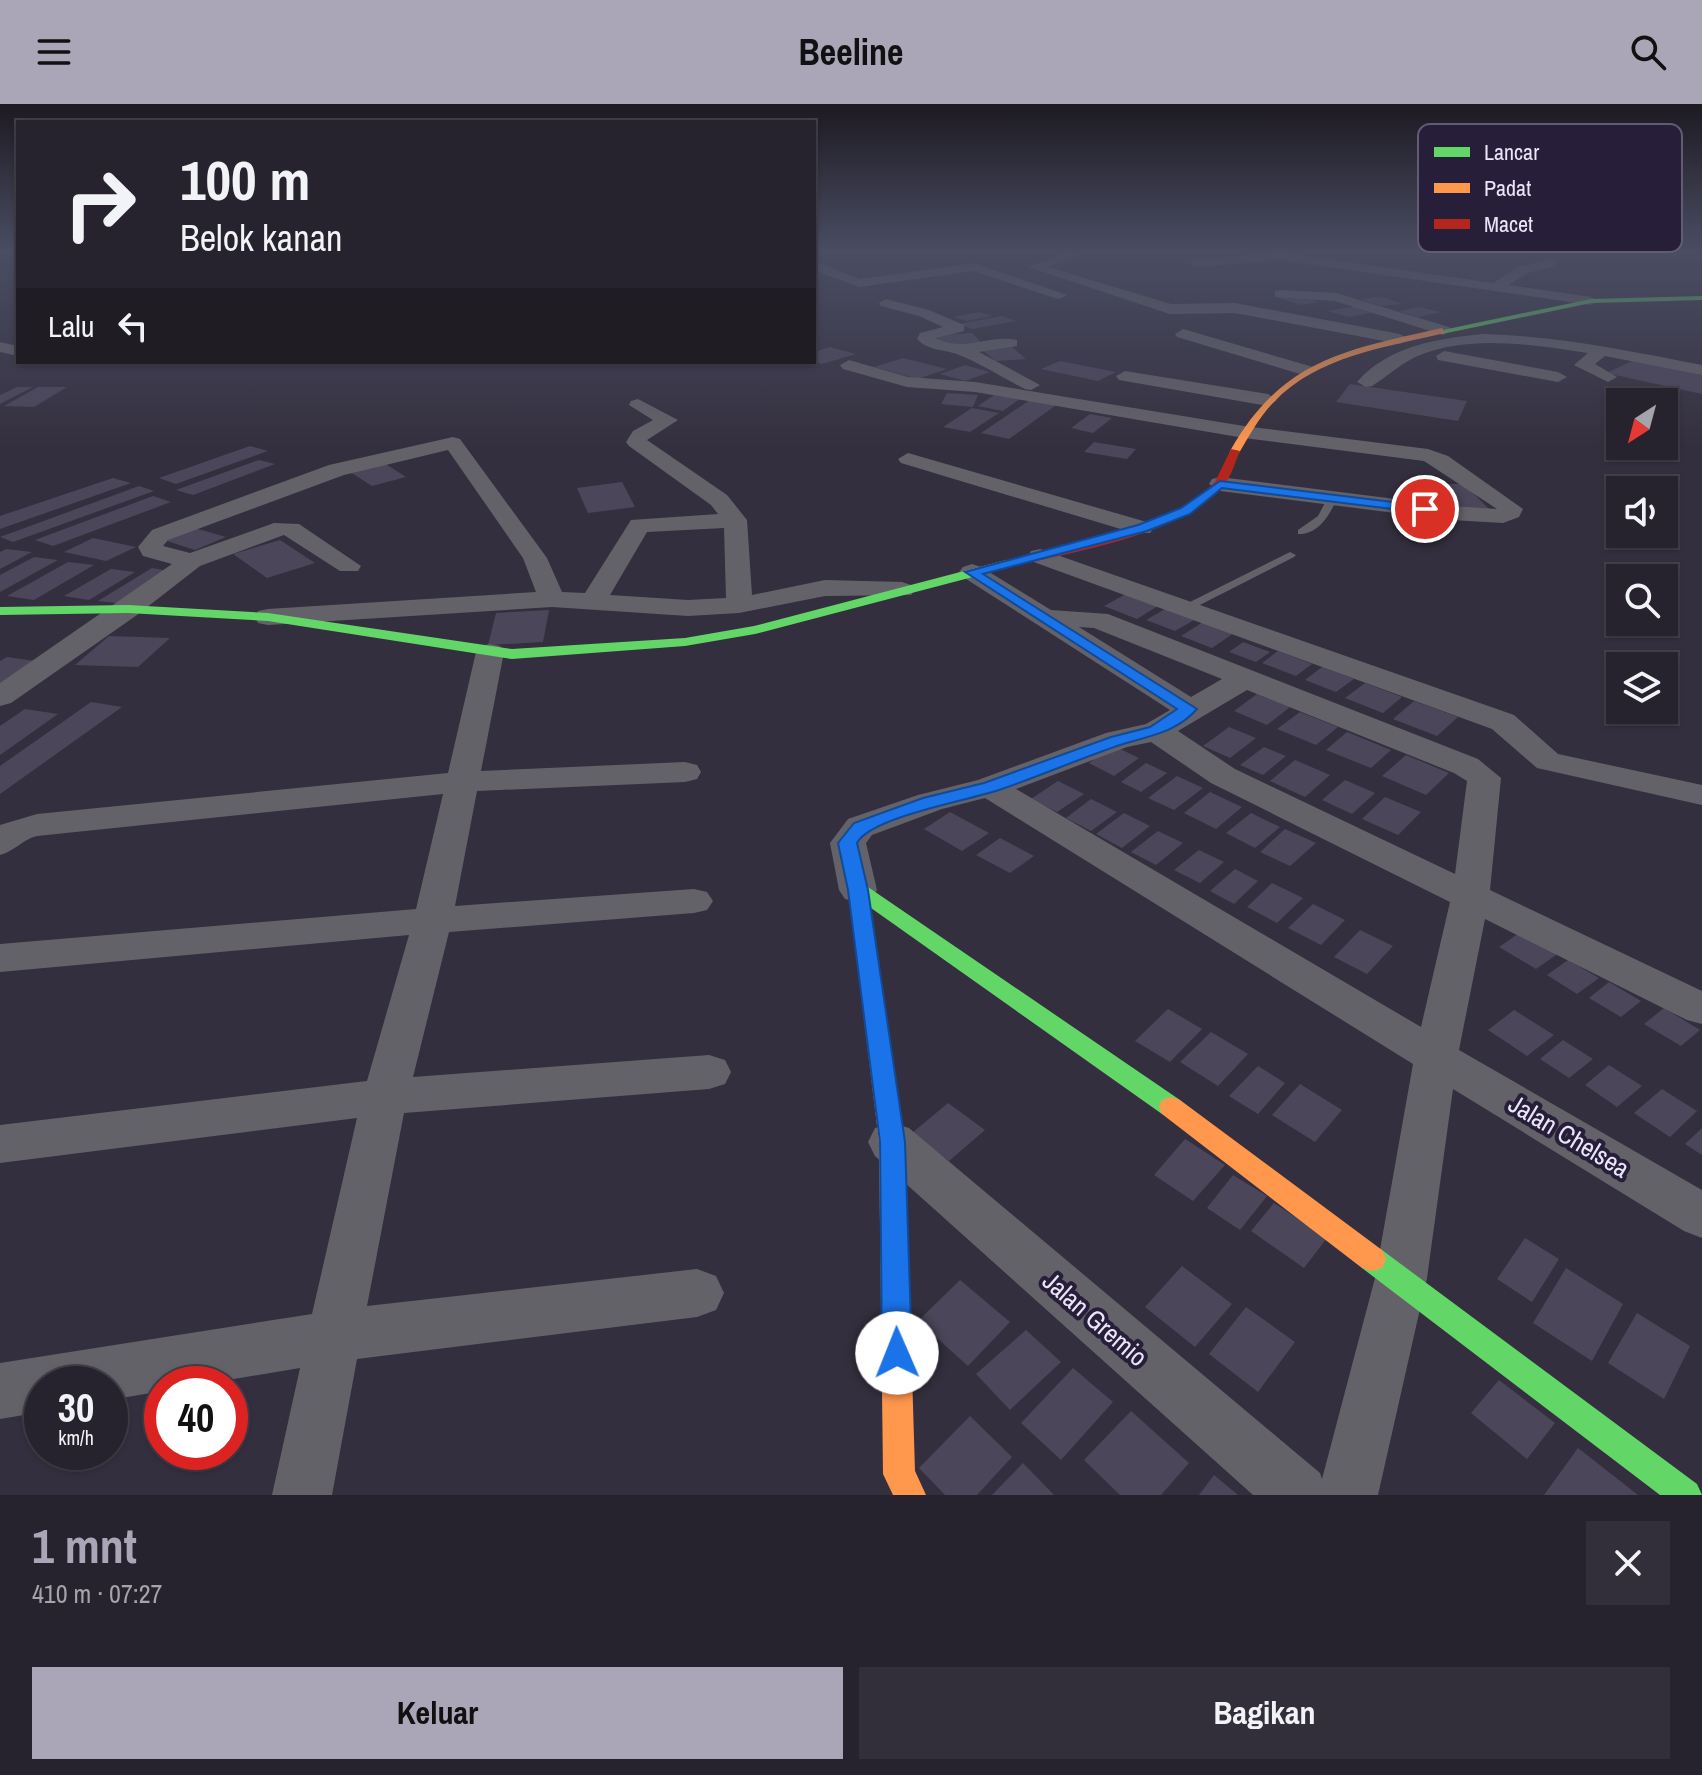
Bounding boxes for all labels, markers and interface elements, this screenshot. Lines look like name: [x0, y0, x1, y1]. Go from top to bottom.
text: Beeline: [798, 28, 904, 76]
icon: menu: [32, 30, 76, 74]
icon: search: [1626, 30, 1670, 74]
legend: [1418, 124, 1682, 252]
text: Lancar: [1484, 137, 1539, 167]
text: 100 m: [180, 142, 310, 217]
icon: right: [48, 152, 152, 256]
text: Padat: [1484, 173, 1531, 203]
text: Macet: [1484, 209, 1533, 239]
text: Belok kanan: [180, 214, 342, 262]
icon: left: [111, 304, 155, 348]
text: Lalu: [48, 306, 95, 346]
north arrow: [1606, 388, 1678, 460]
map controls: [1606, 388, 1678, 724]
pin: [1391, 475, 1459, 543]
button: sound: [1606, 476, 1678, 548]
icon: arrive: [1403, 487, 1447, 531]
button: search: [1606, 564, 1678, 636]
button: layers: [1606, 652, 1678, 724]
street label: Jalan Chelsea: [1502, 1086, 1636, 1185]
street label: Jalan Gremio: [1036, 1263, 1155, 1374]
position arrow: [855, 1311, 939, 1395]
speed limit sign: 40: [144, 1366, 248, 1470]
text: 30: [58, 1381, 94, 1434]
text: km/h: [58, 1424, 94, 1451]
text: 1 mnt: [32, 1513, 137, 1578]
button: close: [1586, 1521, 1670, 1605]
text: 410 m · 07:27: [32, 1576, 162, 1611]
button: Keluar: [32, 1667, 843, 1759]
button: Bagikan: [859, 1667, 1670, 1759]

